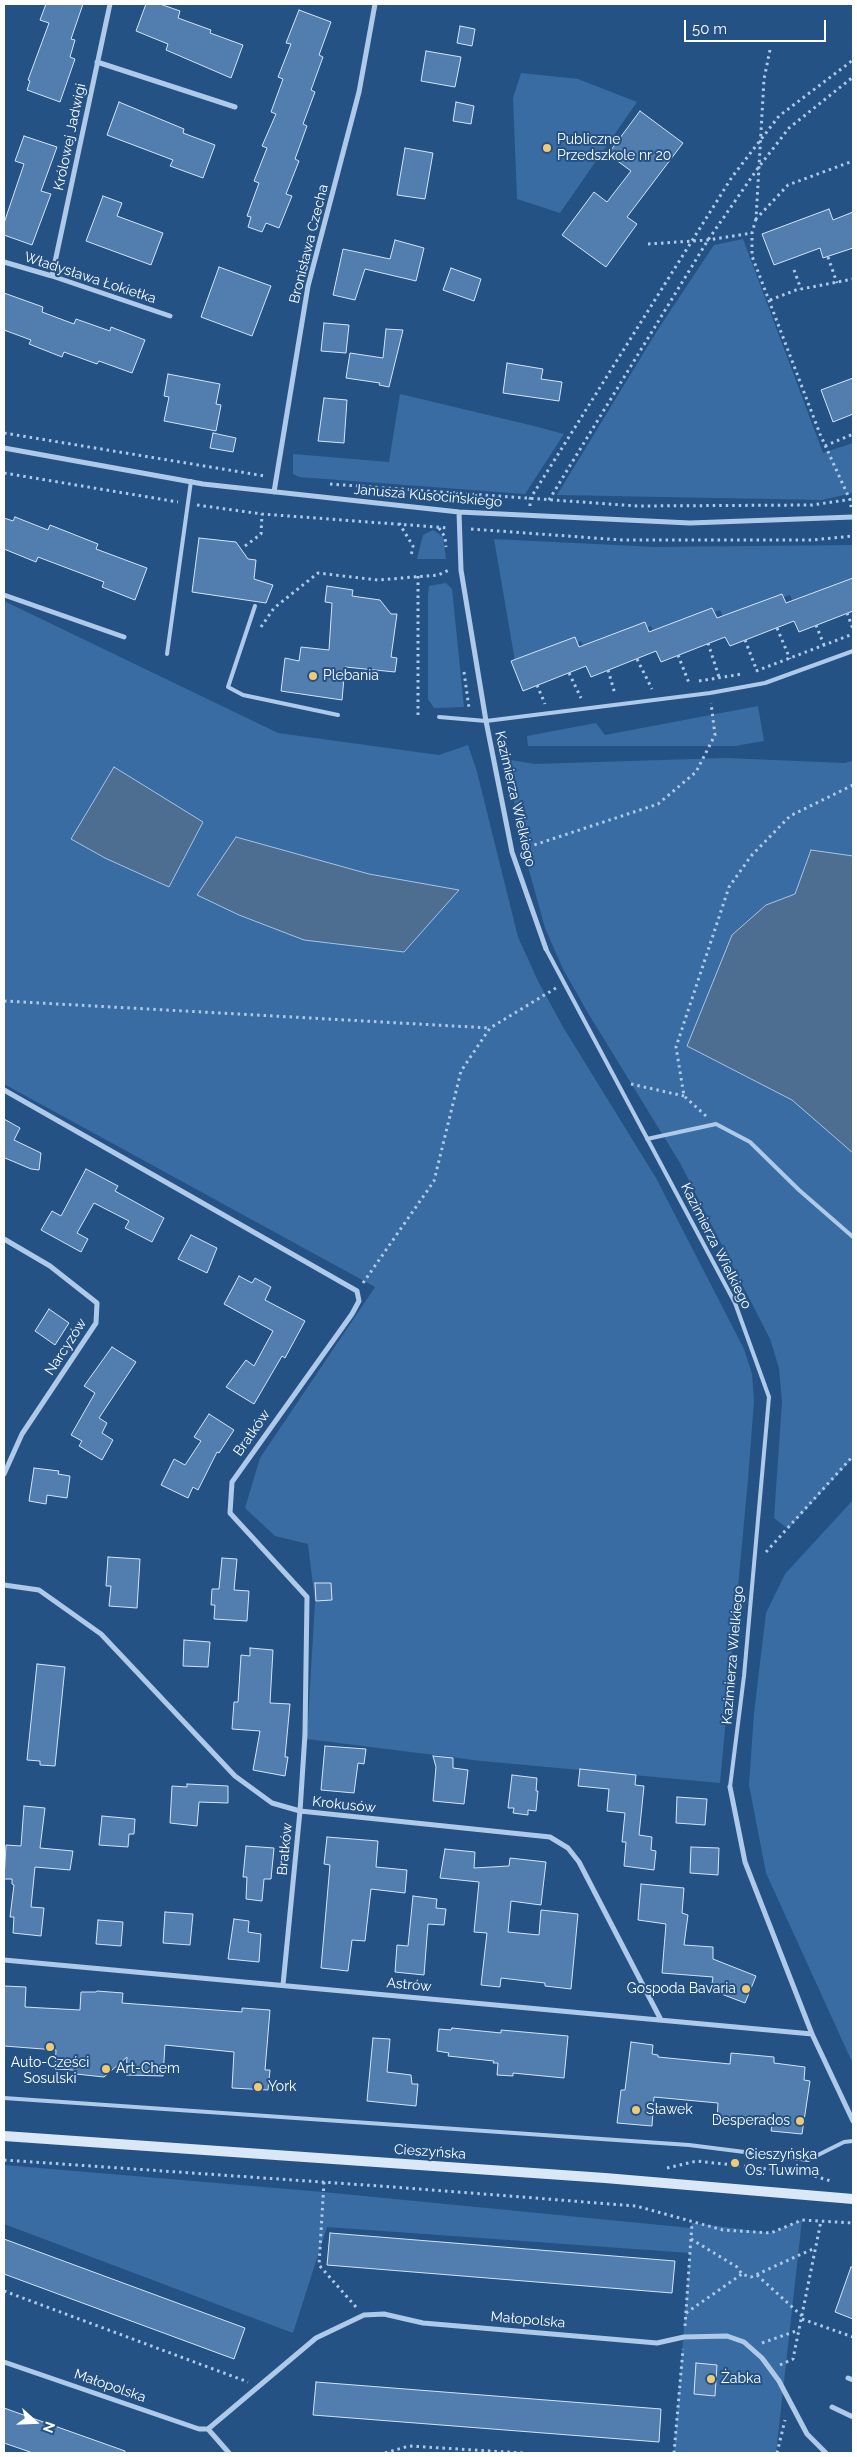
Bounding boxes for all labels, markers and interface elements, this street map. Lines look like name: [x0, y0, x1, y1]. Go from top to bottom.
scale bar: [687, 10, 830, 42]
text: 50 m: [692, 20, 727, 38]
street label: Królowej Jadwigi: [50, 82, 90, 192]
place label: Publiczne Przedszkole nr 20: [557, 132, 671, 164]
marker: Publiczne Przedszkole nr 20: [541, 142, 553, 154]
street label: Bronisława Czecha: [286, 183, 332, 305]
street label: Władysława Łokietka: [22, 249, 158, 307]
street label: Janusza Kusocińskiego: [353, 481, 503, 511]
place label: Plebania: [323, 668, 379, 684]
marker: Plebania: [307, 670, 319, 682]
street label: Kazimierza Wielkiego: [491, 729, 539, 869]
street label: Kazimierza Wielkiego: [677, 1180, 755, 1312]
street label: Narcyzów: [41, 1315, 91, 1379]
street label: Bratków: [230, 1406, 274, 1460]
street label: Kazimierza Wielkiego: [719, 1585, 747, 1725]
street label: Krokusów: [311, 1793, 377, 1817]
street label: Bratków: [274, 1822, 296, 1876]
street label: Astrów: [386, 1975, 432, 1995]
place label: Gospoda Bavaria: [627, 1981, 736, 1997]
marker: Gospoda Bavaria: [740, 1983, 752, 1995]
marker: Auto-Cześci Sosulski: [44, 2041, 56, 2053]
place label: Auto-Cześci Sosulski: [11, 2055, 89, 2088]
place label: Art-Chem: [116, 2061, 180, 2077]
marker: Art-Chem: [100, 2063, 112, 2075]
place label: York: [268, 2079, 296, 2095]
marker: York: [252, 2081, 264, 2093]
place label: Sławek: [646, 2102, 693, 2118]
marker: Sławek: [630, 2104, 642, 2116]
place label: Desperados: [712, 2113, 790, 2129]
marker: Desperados: [794, 2115, 806, 2127]
street label: Cieszyńska: [393, 2141, 467, 2163]
place label: Cieszyńska Os. Tuwima: [745, 2147, 819, 2180]
marker: Cieszyńska Os. Tuwima: [729, 2157, 741, 2169]
street label: Małopolska: [490, 2308, 566, 2332]
street label: Małopolska: [72, 2366, 148, 2406]
place label: Żabka: [721, 2371, 761, 2387]
marker: Żabka: [705, 2373, 717, 2385]
north arrow: [10, 2397, 60, 2447]
text: N: [40, 2419, 58, 2435]

